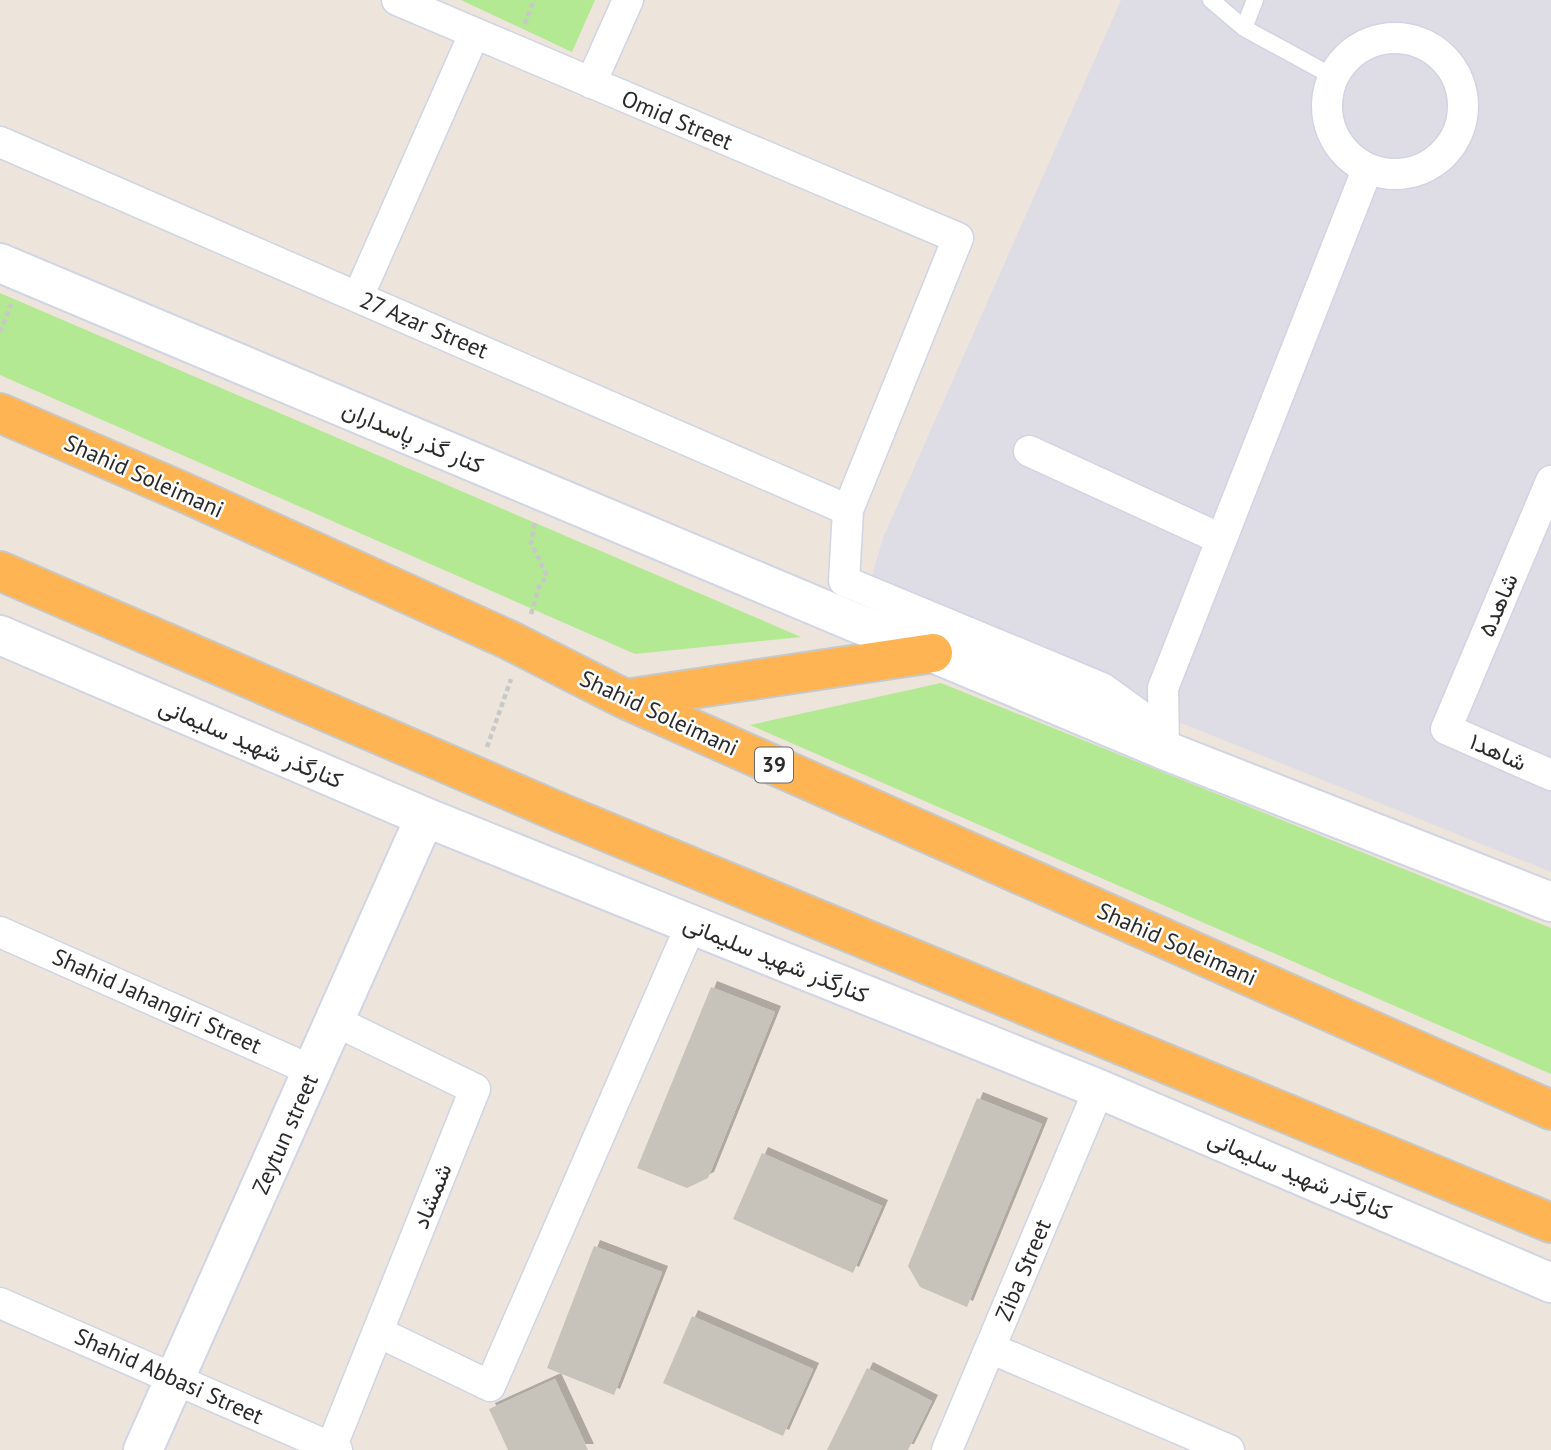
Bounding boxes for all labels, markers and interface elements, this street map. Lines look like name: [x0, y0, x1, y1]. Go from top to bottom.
street label: Omid Street: [617, 83, 737, 156]
street label: 27 Azar Street: [356, 285, 493, 365]
street label: کنار گذر پاسداران: [337, 394, 488, 481]
street label: Shahid Soleimani: [60, 427, 228, 524]
street label: شاهد۵: [1471, 569, 1524, 641]
street label: Shahid Soleimani: [575, 663, 743, 762]
street label: کنارگذر شهید سلیمانی: [154, 691, 348, 795]
street label: شاهد۱: [1465, 726, 1531, 777]
road number: 39: [755, 748, 793, 782]
street label: Shahid Soleimani: [1093, 895, 1261, 992]
street label: کنارگذر شهید سلیمانی: [679, 908, 873, 1010]
street label: Shahid Jahangiri Street: [48, 941, 266, 1060]
street label: Zeytun street: [245, 1069, 324, 1198]
street label: کنارگذر شهید سلیمانی: [1203, 1123, 1397, 1227]
street label: شمشاد: [405, 1159, 458, 1233]
street label: Ziba Street: [988, 1215, 1057, 1325]
street label: Shahid Abbasi Street: [71, 1321, 268, 1430]

